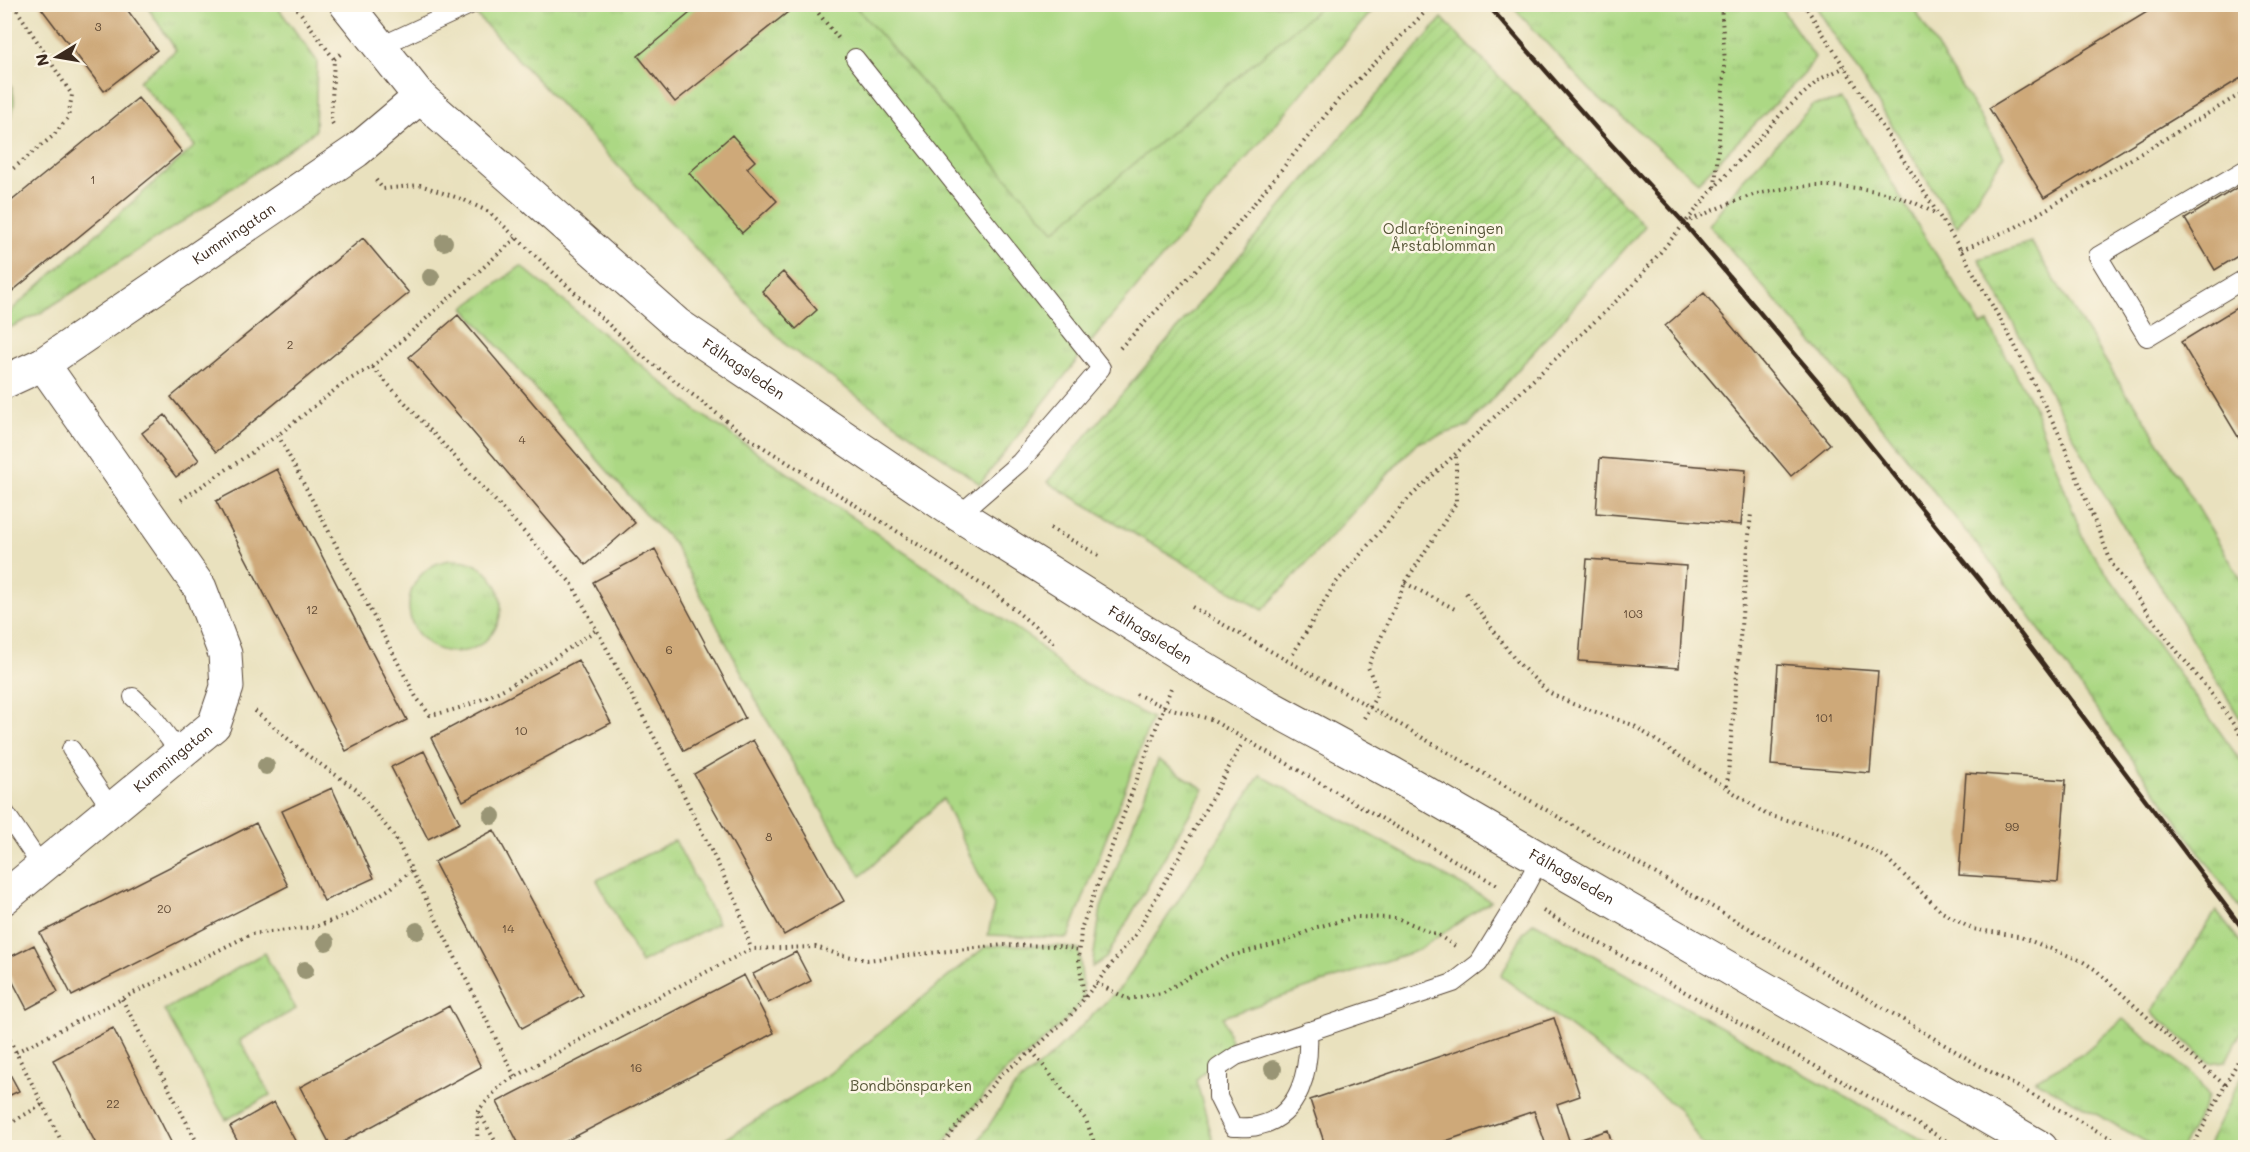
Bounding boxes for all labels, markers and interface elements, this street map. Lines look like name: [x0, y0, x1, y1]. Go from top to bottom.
house number: 3: [94, 18, 102, 34]
north arrow: [27, 27, 87, 87]
text: N: [30, 52, 53, 68]
house number: 1: [90, 171, 96, 187]
street label: Kummingatan: [188, 198, 279, 269]
park label: Odlarföreningen Årstablomman: [1383, 218, 1503, 255]
street label: Fålhagsleden: [699, 333, 789, 403]
house number: 2: [287, 336, 293, 352]
house number: 4: [518, 431, 526, 447]
street label: Fålhagsleden: [1105, 600, 1196, 668]
house number: 12: [306, 601, 318, 617]
house number: 103: [1623, 605, 1643, 621]
house number: 6: [665, 641, 673, 657]
house number: 101: [1815, 709, 1833, 725]
street label: Kummingatan: [129, 720, 216, 796]
house number: 10: [515, 722, 528, 738]
house number: 99: [2005, 818, 2019, 834]
house number: 8: [765, 828, 773, 844]
street label: Fålhagsleden: [1526, 844, 1618, 909]
house number: 20: [157, 900, 172, 916]
house number: 14: [502, 920, 514, 936]
house number: 16: [630, 1059, 642, 1075]
park label: Bondbönsparken: [850, 1075, 972, 1095]
house number: 22: [106, 1095, 120, 1111]

